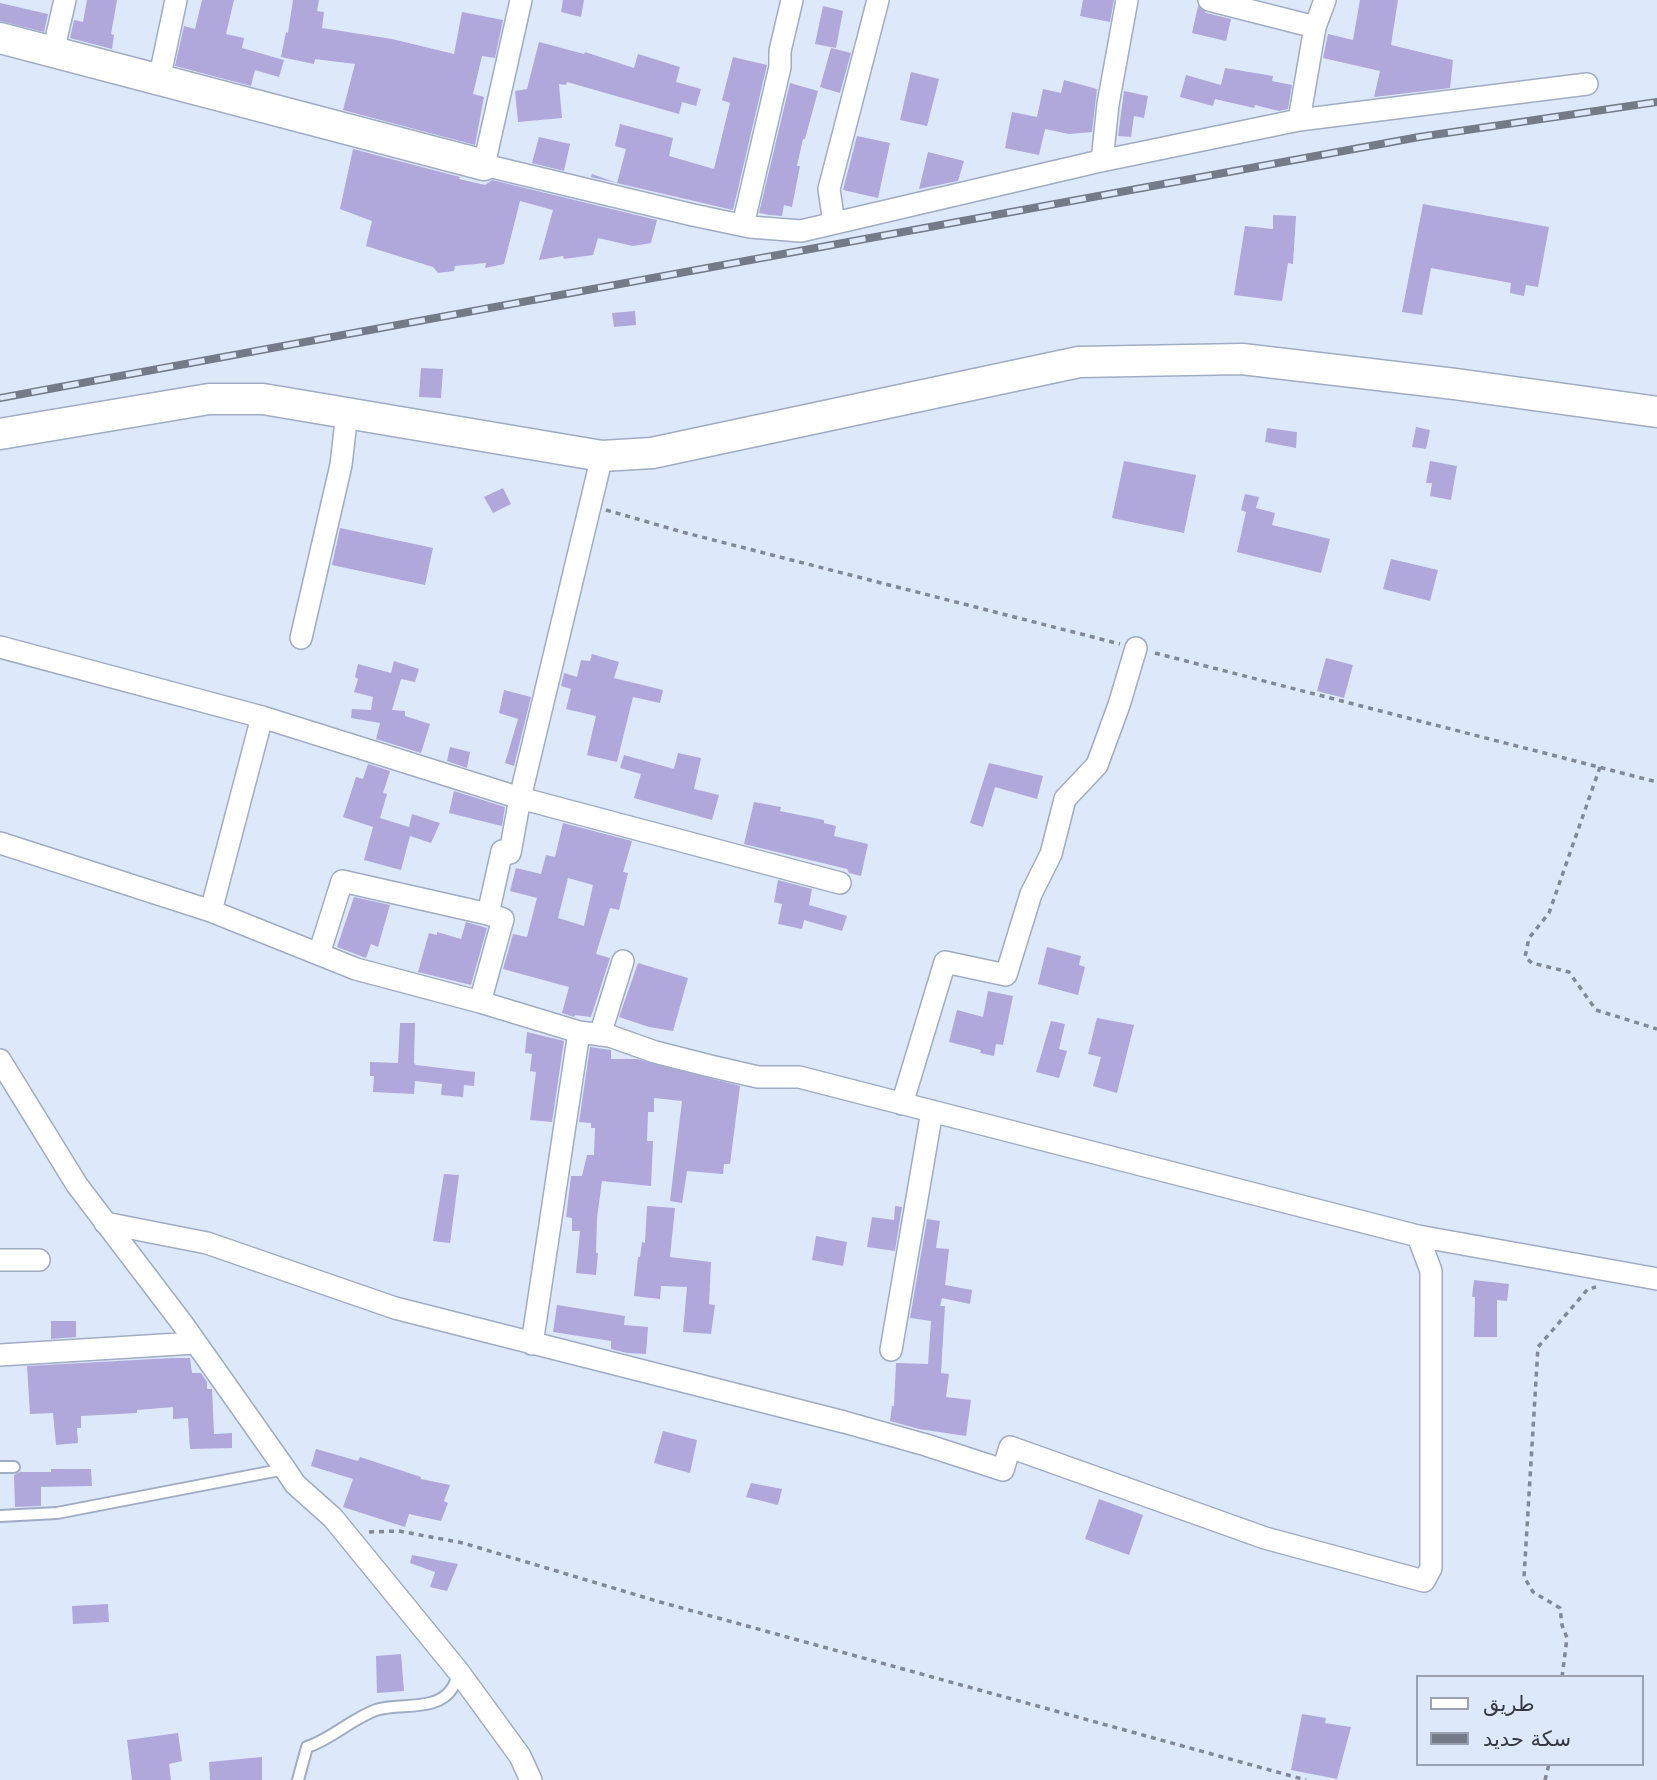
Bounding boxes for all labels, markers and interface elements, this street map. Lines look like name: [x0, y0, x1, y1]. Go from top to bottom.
legend: [1416, 1675, 1643, 1766]
text: طريق: [1483, 1692, 1535, 1716]
text: سكة حديد: [1483, 1727, 1571, 1751]

